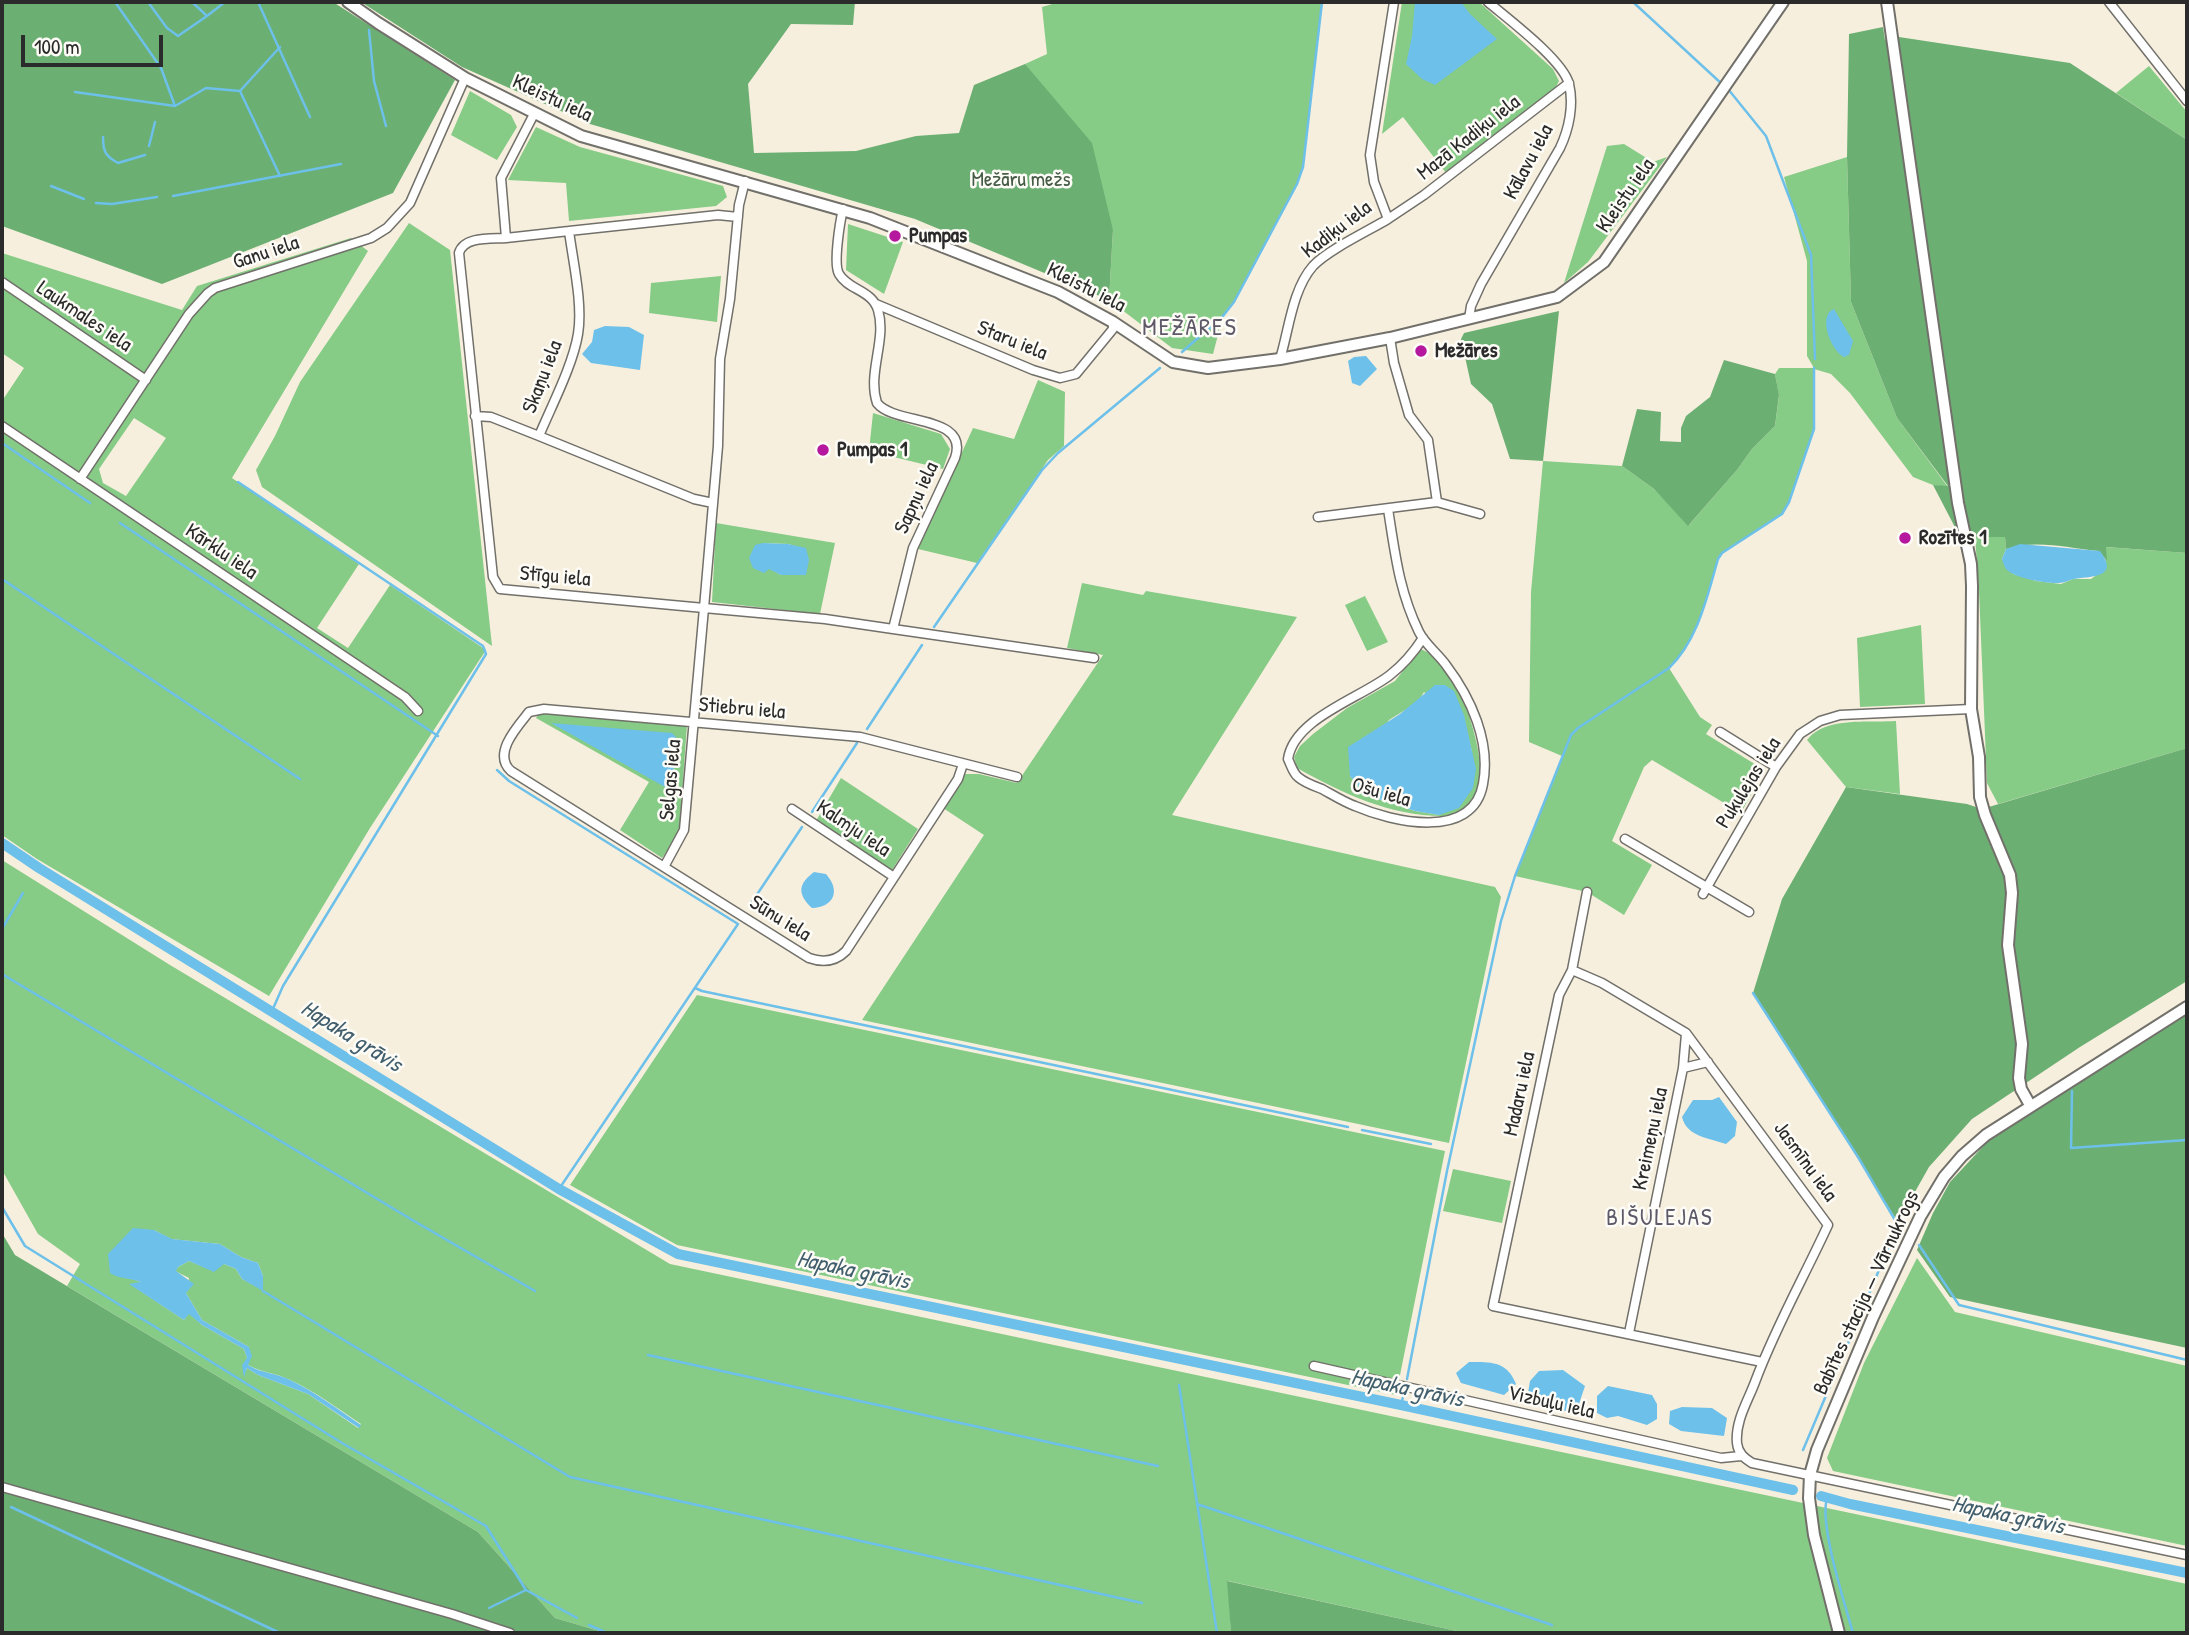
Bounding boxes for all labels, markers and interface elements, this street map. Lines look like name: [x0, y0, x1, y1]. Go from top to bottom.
scale bar: [24, 21, 166, 65]
text: 100 m: [34, 32, 80, 61]
street label: Kleistu iela: [508, 70, 596, 128]
street label: Mazā Kadiķu iela: [1412, 90, 1526, 186]
street label: Kālavu iela: [1499, 120, 1559, 204]
street label: Kleistu iela: [1591, 154, 1661, 238]
park label: Mežāru mežs: [971, 167, 1071, 193]
street label: Kadiķu iela: [1297, 196, 1377, 264]
place label: Pumpas: [909, 223, 967, 249]
marker: Pumpas: [887, 228, 903, 244]
street label: Ganu iela: [230, 231, 302, 275]
street label: Kleistu iela: [1042, 257, 1130, 319]
street label: Laukmales iela: [32, 276, 136, 358]
district label: MEŽĀRES: [1143, 315, 1237, 343]
street label: Staru iela: [973, 316, 1051, 366]
street label: Skaņu iela: [518, 337, 568, 417]
place label: Mežāres: [1435, 338, 1498, 364]
marker: Mežāres: [1413, 343, 1429, 359]
place label: Pumpas 1: [837, 437, 908, 463]
marker: Pumpas 1: [815, 442, 831, 458]
street label: Sapņu iela: [889, 458, 945, 538]
street label: Kārklu iela: [180, 519, 262, 585]
place label: Rozītes 1: [1919, 525, 1987, 551]
marker: Rozītes 1: [1897, 530, 1913, 546]
street label: Stīgu iela: [519, 561, 591, 593]
street label: Stiebru iela: [698, 693, 786, 725]
street label: Puķulejas iela: [1711, 733, 1787, 833]
street label: Selgas iela: [655, 739, 687, 821]
street label: Ošu iela: [1349, 773, 1413, 813]
street label: Kalmju iela: [811, 795, 895, 863]
street label: Sūnu iela: [745, 890, 815, 948]
water label: Hapaka grāvis: [295, 995, 407, 1079]
street label: Madaru iela: [1499, 1050, 1541, 1138]
street label: Kreimeņu iela: [1628, 1085, 1674, 1193]
street label: Jasmīnu iela: [1768, 1117, 1842, 1207]
street label: Babītes stacija — Vārnukrogs: [1809, 1187, 1925, 1399]
district label: BIŠULEJAS: [1607, 1205, 1713, 1233]
water label: Hapaka grāvis: [794, 1246, 912, 1296]
water label: Hapaka grāvis: [1348, 1364, 1466, 1414]
street label: Vizbuļu iela: [1505, 1381, 1597, 1425]
water label: Hapaka grāvis: [1949, 1491, 2067, 1541]

